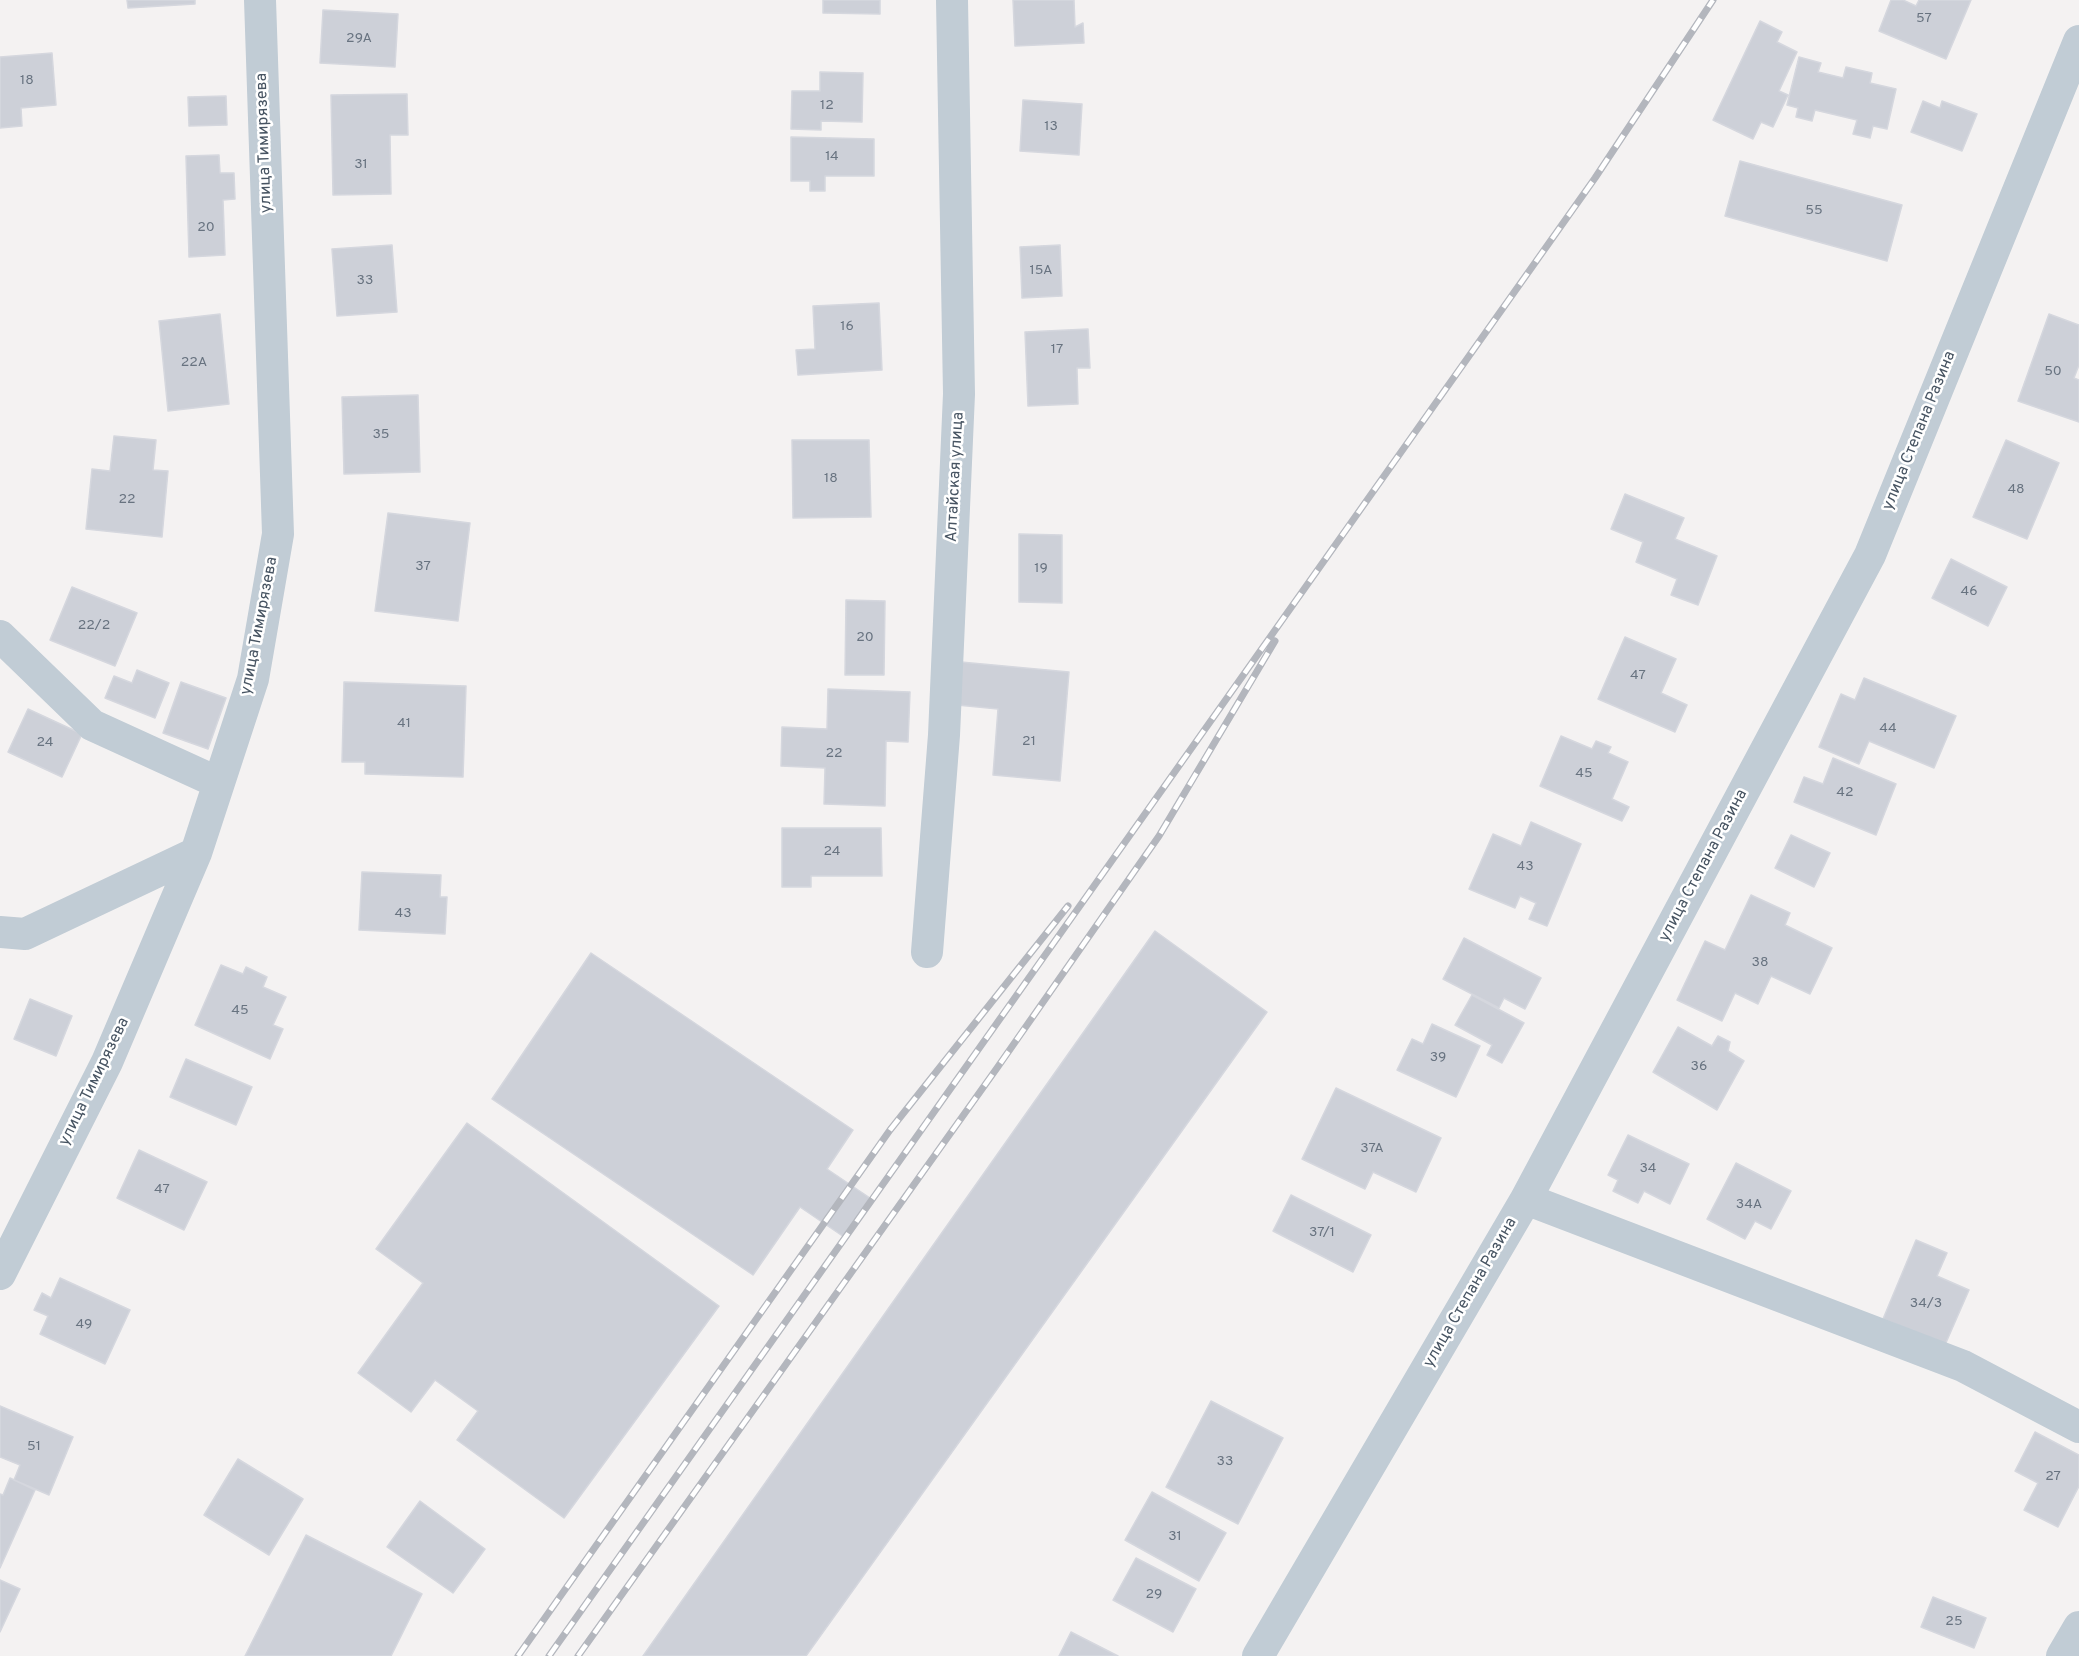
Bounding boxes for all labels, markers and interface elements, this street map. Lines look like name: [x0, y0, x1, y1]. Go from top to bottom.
house number: 57: [1916, 11, 1932, 27]
house number: 29А: [346, 31, 372, 47]
house number: 18: [20, 73, 34, 89]
street label: улица Тимирязева: [253, 73, 277, 213]
house number: 12: [820, 98, 834, 114]
house number: 13: [1044, 119, 1058, 135]
house number: 14: [825, 149, 839, 165]
house number: 31: [354, 157, 368, 173]
house number: 55: [1805, 203, 1823, 219]
house number: 20: [197, 220, 215, 236]
house number: 15А: [1029, 263, 1053, 279]
house number: 33: [357, 273, 373, 289]
house number: 16: [840, 319, 854, 335]
house number: 17: [1051, 342, 1063, 358]
street label: улица Степана Разина: [1879, 349, 1961, 513]
house number: 22А: [181, 355, 207, 371]
house number: 50: [2044, 364, 2062, 380]
street label: Алтайская улица: [943, 411, 969, 543]
house number: 35: [372, 427, 390, 443]
house number: 18: [824, 471, 838, 487]
house number: 48: [2007, 482, 2025, 498]
house number: 22: [118, 492, 136, 508]
street label: улица Тимирязева: [237, 555, 283, 697]
house number: 37: [415, 559, 431, 575]
house number: 19: [1034, 561, 1048, 577]
house number: 46: [1960, 584, 1978, 600]
house number: 22/2: [78, 618, 110, 634]
house number: 20: [856, 630, 874, 646]
house number: 47: [1630, 668, 1646, 684]
house number: 41: [397, 716, 411, 732]
house number: 44: [1879, 721, 1897, 737]
house number: 21: [1022, 734, 1036, 750]
house number: 24: [36, 735, 54, 751]
house number: 22: [825, 746, 843, 762]
house number: 45: [1575, 766, 1593, 782]
house number: 42: [1836, 785, 1854, 801]
street label: улица Степана Разина: [1656, 786, 1752, 946]
house number: 24: [823, 844, 841, 860]
house number: 43: [1516, 859, 1534, 875]
house number: 43: [394, 906, 412, 922]
house number: 38: [1752, 955, 1768, 971]
house number: 45: [231, 1003, 249, 1019]
street label: улица Тимирязева: [56, 1015, 134, 1149]
house number: 39: [1430, 1050, 1446, 1066]
house number: 36: [1691, 1059, 1707, 1075]
house number: 37А: [1360, 1141, 1384, 1157]
house number: 34: [1639, 1161, 1657, 1177]
house number: 47: [154, 1182, 170, 1198]
house number: 34А: [1736, 1197, 1762, 1213]
street label: улица Степана Разина: [1420, 1215, 1522, 1371]
house number: 37/1: [1309, 1225, 1335, 1241]
house number: 34/3: [1910, 1296, 1942, 1312]
house number: 49: [76, 1317, 92, 1333]
house number: 51: [27, 1439, 41, 1455]
house number: 33: [1217, 1454, 1233, 1470]
house number: 27: [2045, 1469, 2061, 1485]
house number: 31: [1168, 1529, 1182, 1545]
house number: 29: [1146, 1587, 1162, 1603]
house number: 25: [1945, 1614, 1963, 1630]

